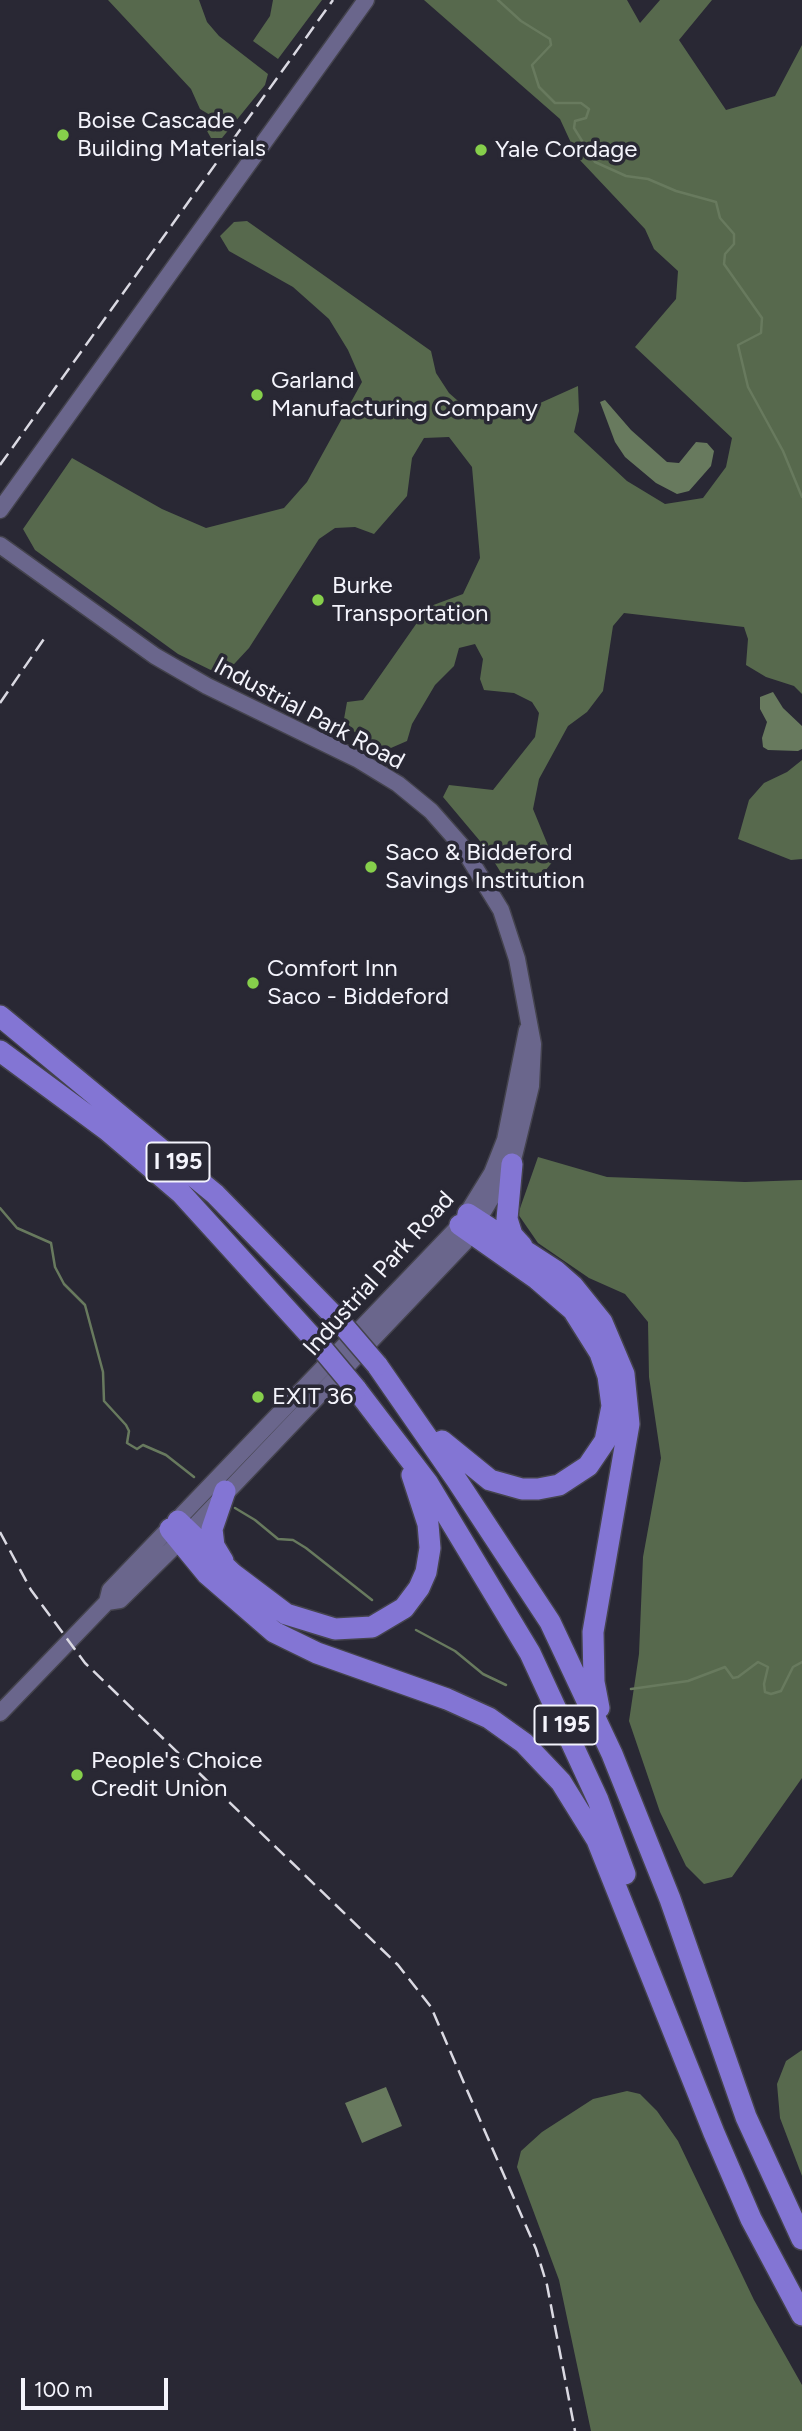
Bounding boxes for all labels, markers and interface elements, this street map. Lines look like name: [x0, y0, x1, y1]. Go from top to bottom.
place label: Boise Cascade Building Materials: [77, 107, 266, 163]
marker: Boise Cascade Building Materials: [55, 127, 71, 143]
place label: Yale Cordage: [495, 136, 637, 164]
marker: Yale Cordage: [473, 142, 489, 158]
place label: Garland Manufacturing Company: [271, 367, 538, 423]
marker: Garland Manufacturing Company: [249, 387, 265, 403]
place label: Burke Transportation: [332, 572, 488, 628]
marker: Burke Transportation: [310, 592, 326, 608]
street label: Industrial Park Road: [209, 652, 409, 776]
place label: Saco & Biddeford Savings Institution: [385, 839, 585, 895]
marker: Saco & Biddeford Savings Institution: [363, 859, 379, 875]
place label: Comfort Inn Saco - Biddeford: [267, 955, 449, 1011]
marker: Comfort Inn Saco - Biddeford: [245, 975, 261, 991]
road number: I 195: [146, 1142, 210, 1182]
street label: Industrial Park Road: [298, 1186, 460, 1362]
place label: EXIT 36: [272, 1383, 353, 1411]
marker: EXIT 36: [250, 1389, 266, 1405]
road number: I 195: [534, 1706, 598, 1744]
place label: People's Choice Credit Union: [91, 1747, 262, 1803]
marker: People's Choice Credit Union: [69, 1767, 85, 1783]
scale bar: [24, 2364, 172, 2408]
text: 100 m: [34, 2377, 93, 2402]

